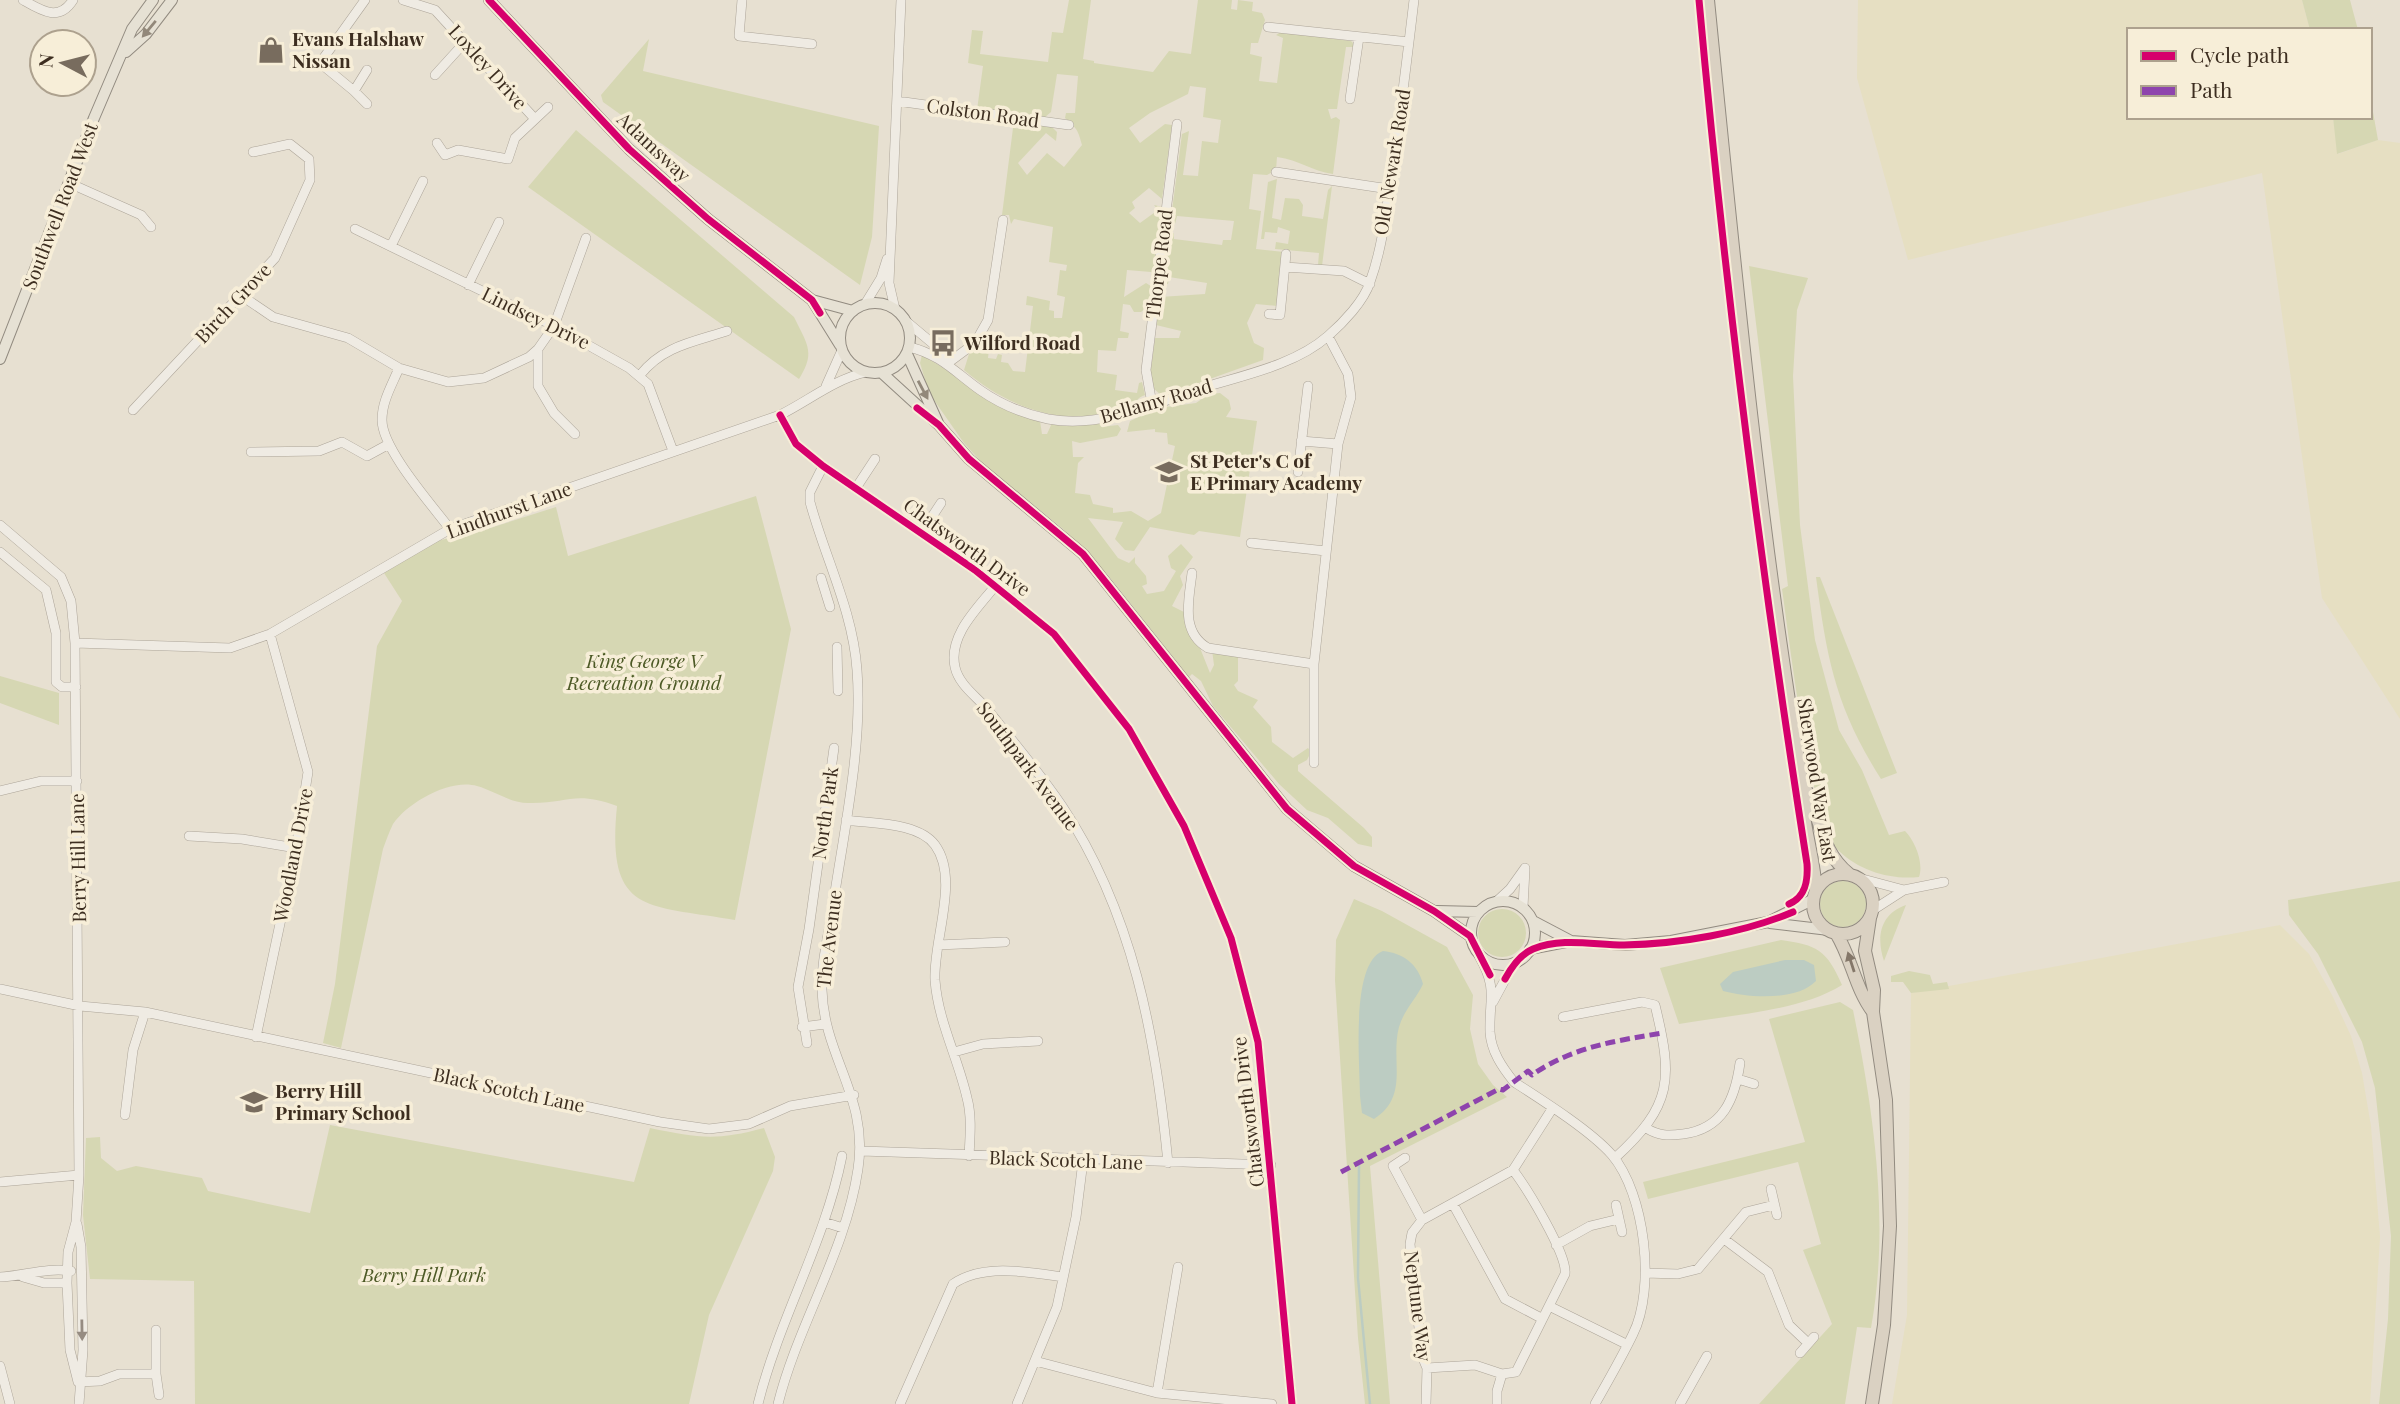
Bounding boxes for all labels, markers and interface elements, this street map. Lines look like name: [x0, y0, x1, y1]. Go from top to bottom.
street label: Loxley Drive: [444, 18, 534, 114]
one-way arrow: [142, 19, 157, 37]
place label: Evans Halshaw Nissan: [292, 25, 424, 73]
north arrow: [28, 28, 98, 98]
legend: [2127, 28, 2372, 119]
shop icon: Evans Halshaw Nissan: [256, 35, 286, 65]
text: Cycle path: [2190, 40, 2290, 68]
text: N: [31, 52, 59, 69]
text: Path: [2190, 75, 2233, 103]
street label: Old Newark Road: [1367, 87, 1415, 237]
street label: Colston Road: [925, 91, 1041, 133]
street label: Adamsway: [612, 105, 697, 187]
street label: Southwell Road West: [15, 118, 103, 293]
street label: Thorpe Road: [1138, 208, 1178, 320]
street label: Birch Grove: [188, 257, 276, 348]
street label: Lindsey Drive: [478, 280, 595, 355]
bus stop icon: Wilford Road: [928, 328, 958, 358]
place label: Wilford Road: [963, 329, 1081, 355]
street label: Bellamy Road: [1097, 372, 1215, 428]
one-way arrow: [917, 380, 928, 400]
place label: St Peter's C of E Primary Academy: [1190, 447, 1362, 495]
school or university icon: St Peter's C of E Primary Academy: [1154, 457, 1184, 487]
street label: Lindhurst Lane: [443, 474, 575, 544]
street label: Chatsworth Drive: [899, 491, 1036, 601]
park label: King George V Recreation Ground: [566, 647, 722, 695]
street label: Southpark Avenue: [972, 696, 1086, 835]
street label: Sherwood Way East: [1792, 696, 1844, 864]
street label: North Park: [805, 764, 843, 861]
street label: Woodland Drive: [266, 785, 318, 925]
street label: Berry Hill Lane: [63, 793, 91, 923]
street label: The Avenue: [809, 888, 847, 990]
one-way arrow: [1845, 952, 1856, 973]
street label: Chatsworth Drive: [1225, 1035, 1269, 1189]
street label: Black Scotch Lane: [431, 1060, 587, 1118]
place label: Berry Hill Primary School: [275, 1077, 411, 1125]
school or university icon: Berry Hill Primary School: [239, 1087, 269, 1117]
street label: Black Scotch Lane: [989, 1143, 1144, 1175]
street label: Neptune Way: [1399, 1249, 1439, 1363]
park label: Berry Hill Park: [361, 1261, 486, 1287]
one-way arrow: [77, 1319, 88, 1341]

